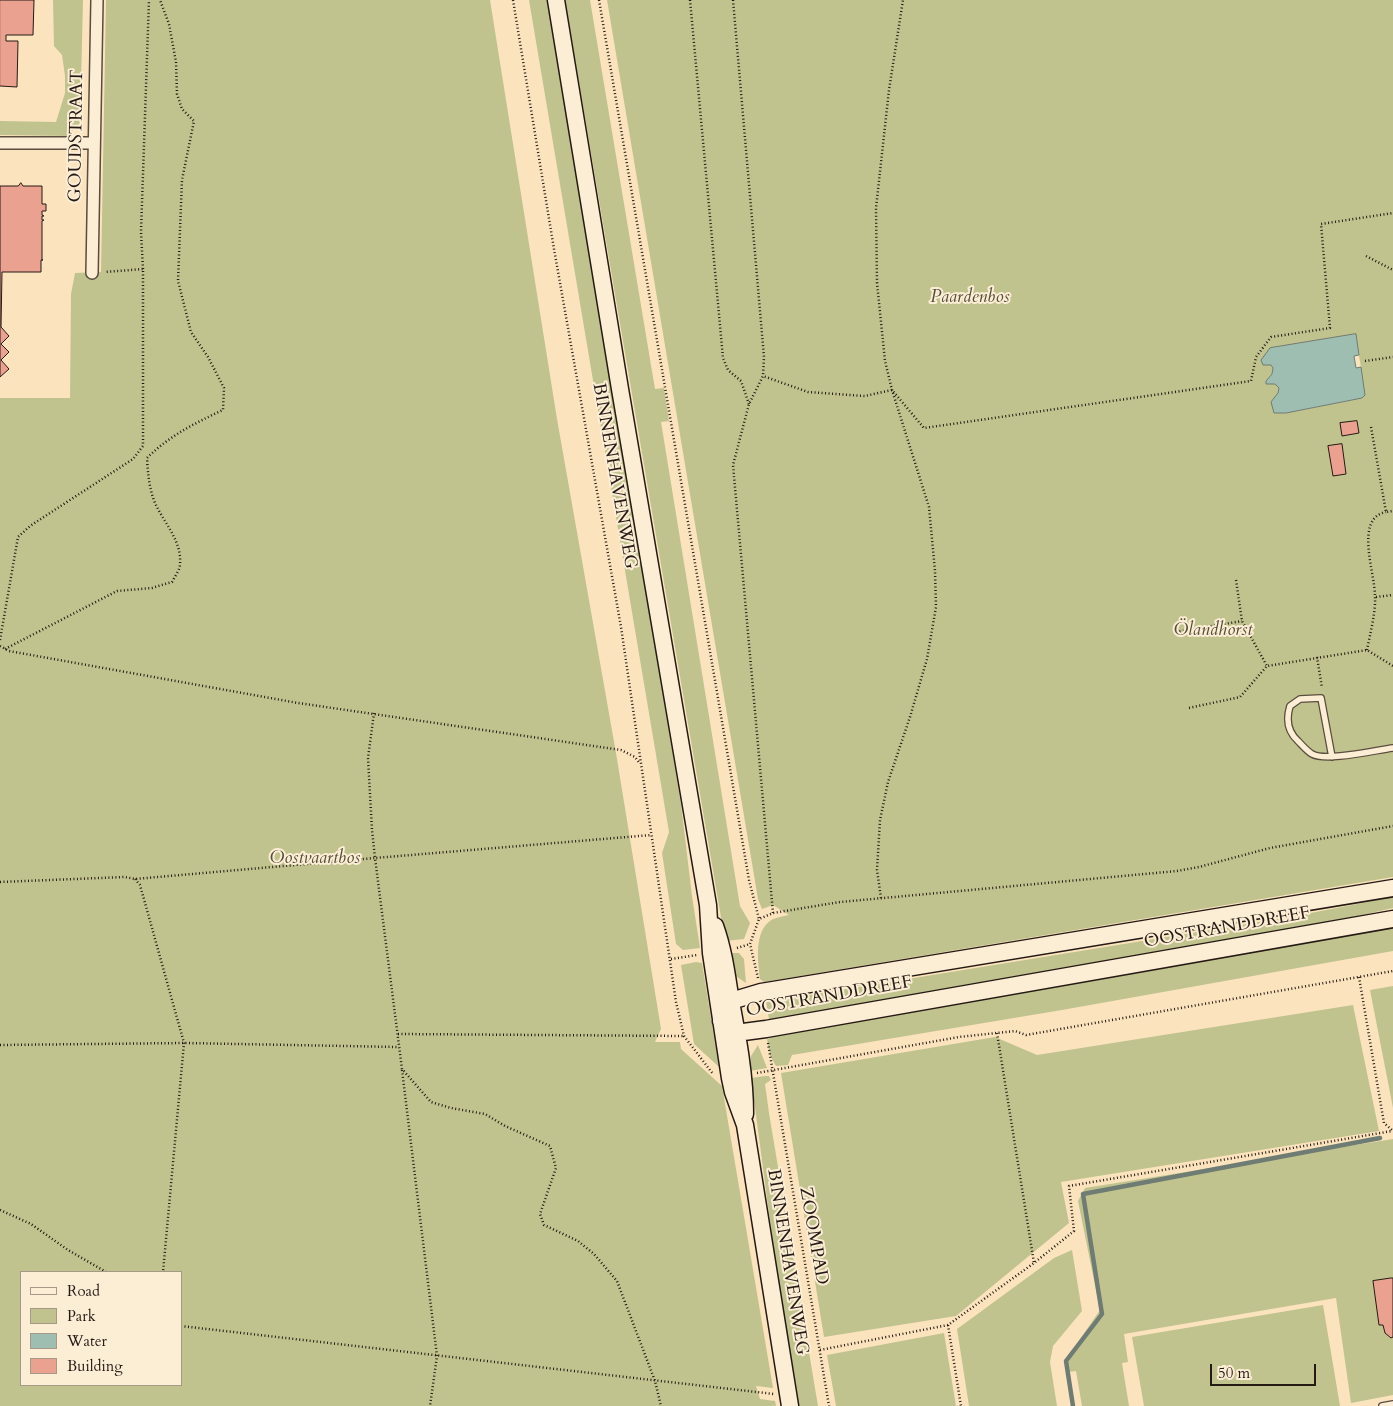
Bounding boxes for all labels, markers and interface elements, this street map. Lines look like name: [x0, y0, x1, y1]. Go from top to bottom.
street label: GOUDSTRAAT: [65, 70, 89, 202]
park label: Paardenbos: [930, 287, 1010, 309]
street label: BINNENHAVENWEG: [587, 381, 641, 571]
park label: Ölandhorst: [1174, 620, 1252, 642]
park label: Oostvaartbos: [270, 848, 360, 870]
street label: OOSTRANDDREEF: [1142, 903, 1312, 953]
street label: OOSTRANDDREEF: [744, 972, 914, 1022]
street label: BINNENHAVENWEG: [762, 1167, 812, 1357]
street label: ZOOMPAD: [794, 1185, 832, 1287]
legend: [20, 1271, 182, 1386]
text: Road: [67, 1281, 100, 1301]
text: Park: [67, 1306, 96, 1326]
text: Water: [67, 1331, 107, 1351]
scale bar: [1213, 1354, 1319, 1386]
text: Building: [67, 1356, 123, 1376]
text: 50 m: [1218, 1363, 1250, 1383]

